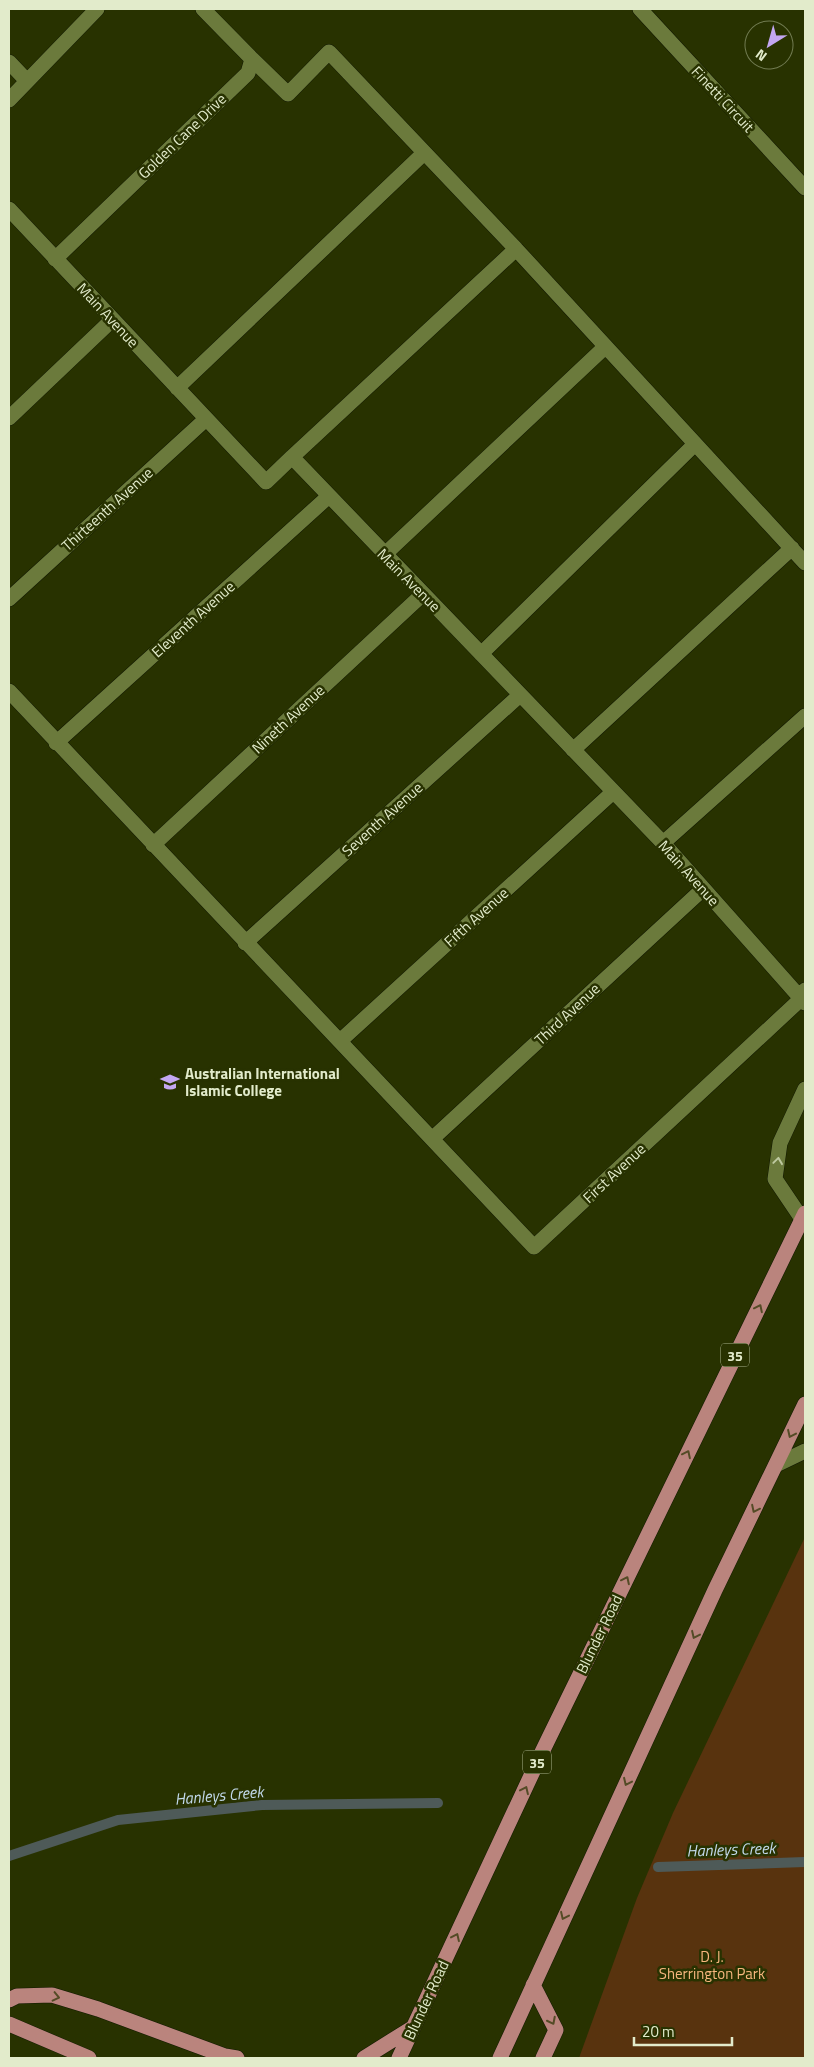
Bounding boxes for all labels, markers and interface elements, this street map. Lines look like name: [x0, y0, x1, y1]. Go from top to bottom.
north arrow: [744, 20, 794, 70]
text: N: [751, 44, 771, 67]
street label: Finetti Circuit: [686, 61, 760, 138]
street label: Golden Cane Drive: [133, 88, 231, 184]
street label: Main Avenue: [72, 277, 144, 353]
street label: Thirteenth Avenue: [56, 462, 158, 556]
street label: Main Avenue: [372, 543, 446, 617]
street label: Eleventh Avenue: [146, 575, 240, 663]
street label: Nineth Avenue: [246, 679, 330, 759]
street label: Seventh Avenue: [336, 776, 428, 862]
street label: Main Avenue: [653, 835, 725, 911]
street label: Fifth Avenue: [439, 882, 513, 952]
street label: Third Avenue: [529, 977, 605, 1051]
place label: Australian International Islamic College: [185, 1062, 340, 1102]
school or university icon: Australian International Islamic College: [159, 1071, 181, 1093]
street label: First Avenue: [577, 1138, 651, 1208]
one-way arrow: [772, 1157, 783, 1165]
one-way arrow: [752, 1304, 763, 1313]
road number: 35: [721, 1344, 749, 1366]
one-way arrow: [787, 1429, 797, 1438]
one-way arrow: [681, 1450, 691, 1459]
one-way arrow: [751, 1504, 761, 1513]
one-way arrow: [619, 1576, 630, 1585]
street label: Blunder Road: [570, 1591, 628, 1677]
one-way arrow: [691, 1630, 701, 1639]
road number: 35: [523, 1750, 551, 1774]
one-way arrow: [622, 1777, 633, 1786]
water label: Hanleys Creek: [174, 1779, 266, 1811]
one-way arrow: [518, 1786, 528, 1795]
water label: Hanleys Creek: [686, 1835, 778, 1863]
one-way arrow: [561, 1911, 571, 1920]
one-way arrow: [449, 1933, 460, 1942]
park label: D. J. Sherrington Park: [659, 1945, 765, 1985]
street label: Blunder Road: [398, 1957, 454, 2043]
one-way arrow: [52, 1991, 61, 2002]
scale bar: [634, 2014, 732, 2046]
one-way arrow: [546, 2016, 556, 2025]
text: 20 m: [642, 2020, 675, 2043]

